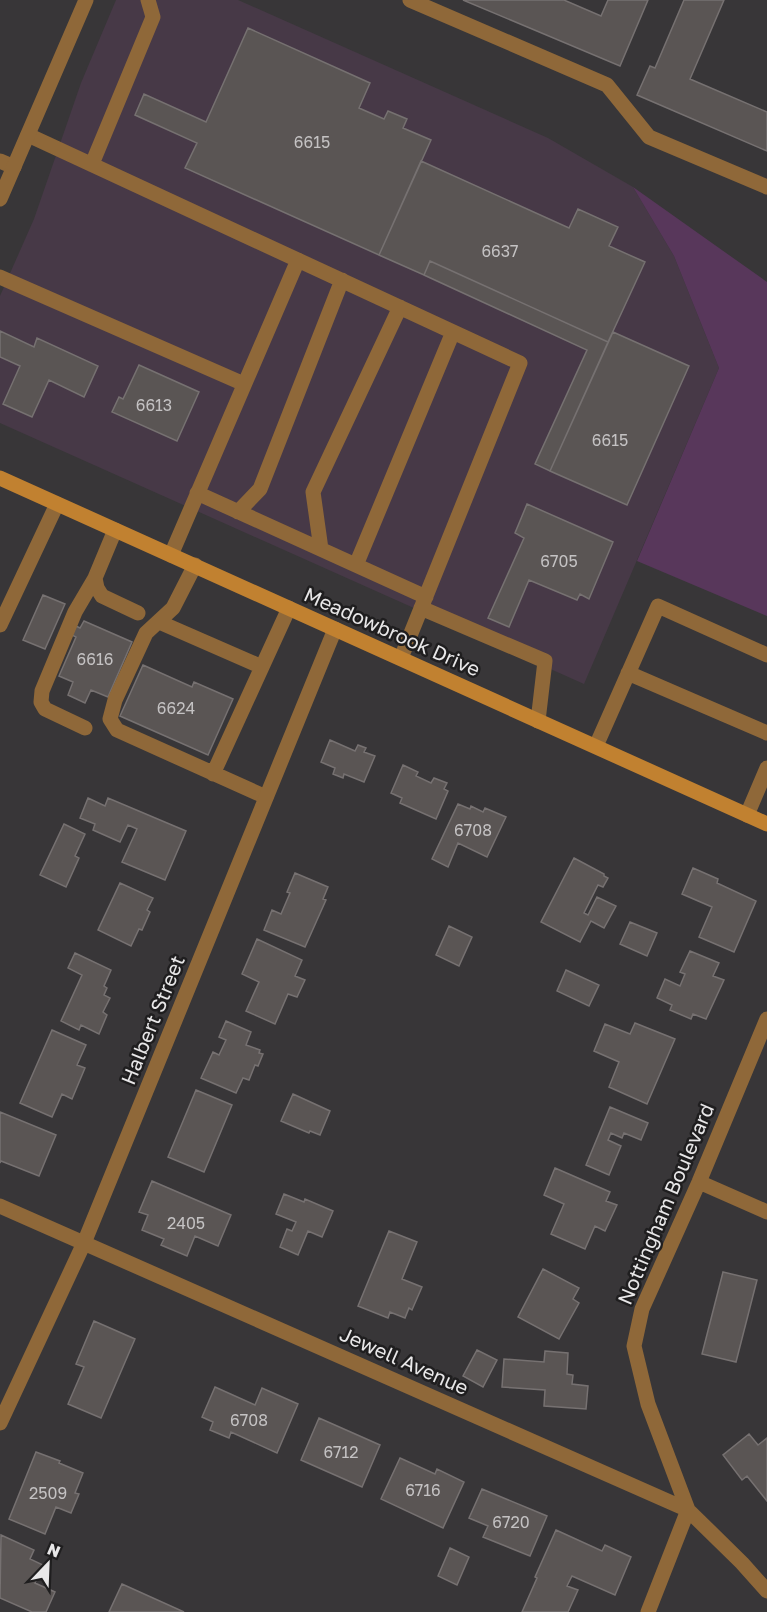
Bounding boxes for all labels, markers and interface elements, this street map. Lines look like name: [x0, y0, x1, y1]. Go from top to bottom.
house number: 6615: [294, 132, 330, 152]
house number: 6637: [481, 241, 519, 261]
house number: 6613: [136, 395, 172, 415]
house number: 6615: [592, 430, 628, 450]
house number: 6705: [540, 551, 578, 571]
street label: Meadowbrook Drive: [301, 581, 484, 681]
house number: 6616: [77, 649, 113, 669]
house number: 6624: [157, 698, 195, 718]
house number: 6708: [454, 820, 492, 840]
street label: Halbert Street: [115, 952, 189, 1088]
street label: Nottingham Boulevard: [612, 1100, 718, 1308]
house number: 2405: [167, 1213, 205, 1233]
street label: Jewell Avenue: [336, 1321, 473, 1399]
house number: 6708: [230, 1410, 268, 1430]
house number: 6712: [323, 1442, 359, 1462]
house number: 6716: [405, 1480, 441, 1500]
house number: 2509: [29, 1483, 67, 1503]
house number: 6720: [492, 1512, 530, 1532]
north arrow: [18, 1534, 78, 1594]
text: N: [44, 1539, 63, 1562]

